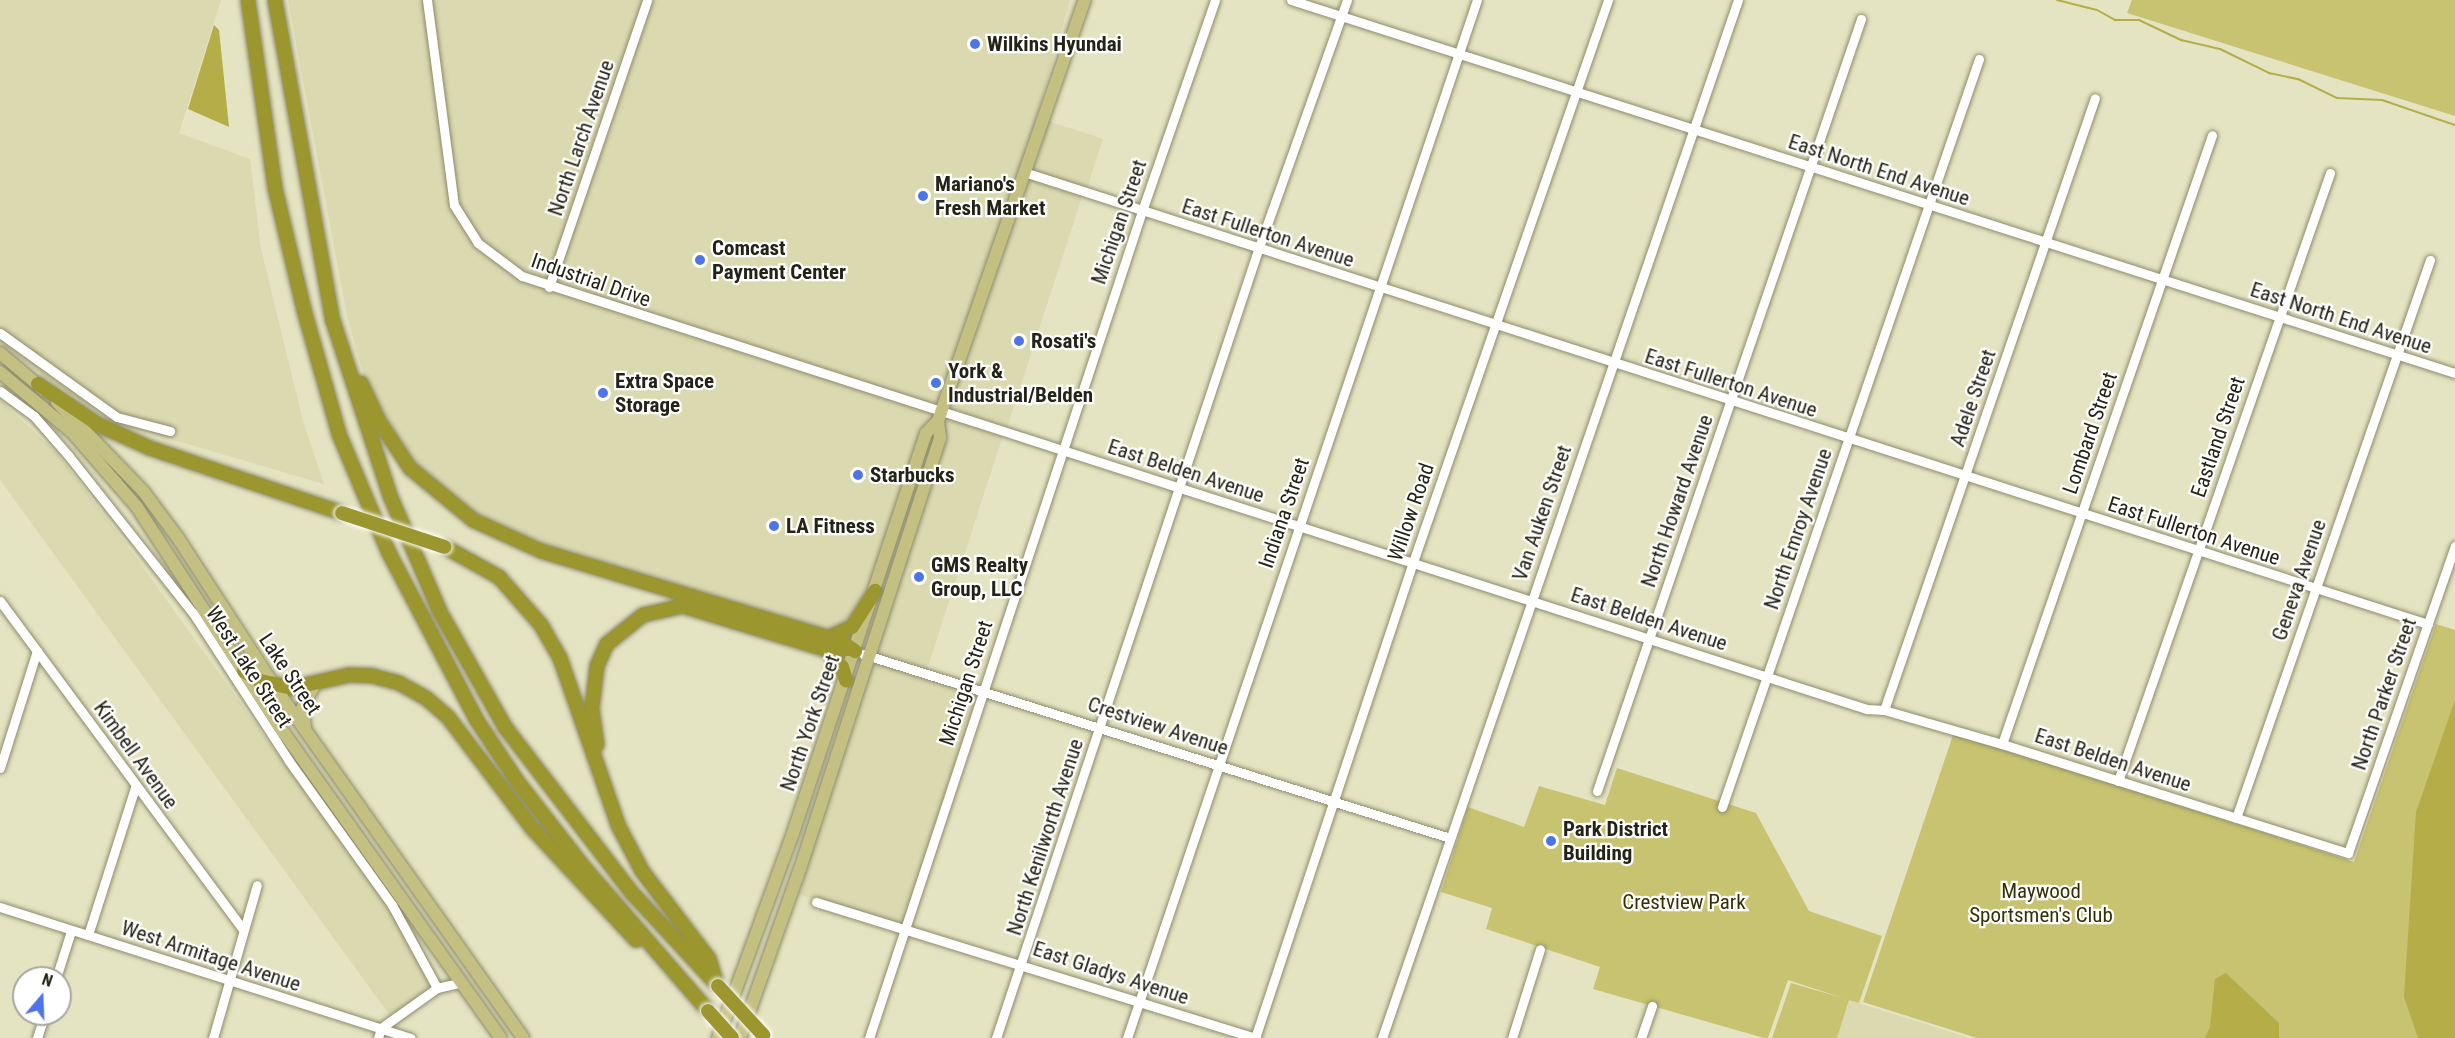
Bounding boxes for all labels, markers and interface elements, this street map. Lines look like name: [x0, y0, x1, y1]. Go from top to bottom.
place label: Wilkins Hyundai: [987, 31, 1122, 57]
marker: Wilkins Hyundai: [968, 37, 982, 51]
street label: North Larch Avenue: [543, 57, 619, 219]
street label: East North End Avenue: [1785, 129, 1973, 211]
street label: Michigan Street: [1086, 156, 1152, 288]
place label: Mariano's Fresh Market: [935, 171, 1045, 221]
marker: Mariano's Fresh Market: [916, 189, 930, 203]
street label: East Fullerton Avenue: [1179, 193, 1357, 273]
place label: Comcast Payment Center: [712, 235, 846, 285]
street label: Industrial Drive: [528, 248, 654, 312]
marker: Comcast Payment Center: [693, 253, 707, 267]
street label: East North End Avenue: [2247, 277, 2435, 359]
place label: Rosati's: [1031, 328, 1096, 354]
marker: Rosati's: [1012, 334, 1026, 348]
street label: East Fullerton Avenue: [1642, 343, 1820, 423]
street label: Adele Street: [1945, 346, 2001, 450]
place label: York & Industrial/Belden: [948, 358, 1093, 408]
place label: Extra Space Storage: [615, 368, 714, 418]
street label: Lombard Street: [2057, 369, 2123, 497]
street label: Eastland Street: [2186, 373, 2250, 501]
marker: York & Industrial/Belden: [929, 376, 943, 390]
marker: Extra Space Storage: [596, 386, 610, 400]
street label: North Howard Avenue: [1636, 411, 1718, 591]
street label: East Belden Avenue: [1105, 434, 1267, 508]
street label: Van Auken Street: [1507, 442, 1577, 584]
street label: North Emroy Avenue: [1759, 445, 1837, 613]
street label: Indiana Street: [1253, 455, 1315, 571]
street label: Willow Road: [1383, 460, 1439, 564]
place label: Starbucks: [870, 462, 955, 488]
marker: Starbucks: [851, 468, 865, 482]
street label: East Fullerton Avenue: [2105, 491, 2283, 571]
place label: LA Fitness: [786, 513, 875, 539]
street label: Geneva Avenue: [2267, 516, 2331, 644]
marker: LA Fitness: [767, 519, 781, 533]
place label: GMS Realty Group, LLC: [931, 552, 1028, 602]
marker: GMS Realty Group, LLC: [912, 570, 926, 584]
street label: East Belden Avenue: [1568, 582, 1730, 656]
street label: West Lake Street: [200, 602, 298, 732]
street label: North Parker Street: [2346, 615, 2422, 773]
street label: Michigan Street: [934, 617, 998, 749]
street label: Lake Street: [254, 628, 326, 720]
street label: North York Street: [775, 652, 845, 794]
street label: Crestview Avenue: [1085, 691, 1231, 761]
street label: Kimbell Avenue: [88, 696, 184, 814]
street label: East Belden Avenue: [2032, 723, 2194, 797]
street label: North Kenilworth Avenue: [1001, 736, 1089, 938]
place label: Park District Building: [1563, 816, 1668, 866]
marker: Park District Building: [1544, 834, 1558, 848]
park label: Maywood Sportsmen's Club: [1969, 878, 2113, 928]
park label: Crestview Park: [1622, 889, 1746, 915]
street label: West Armitage Avenue: [118, 915, 304, 997]
street label: East Gladys Avenue: [1030, 936, 1192, 1010]
north arrow: [12, 966, 72, 1026]
text: N: [40, 970, 55, 991]

